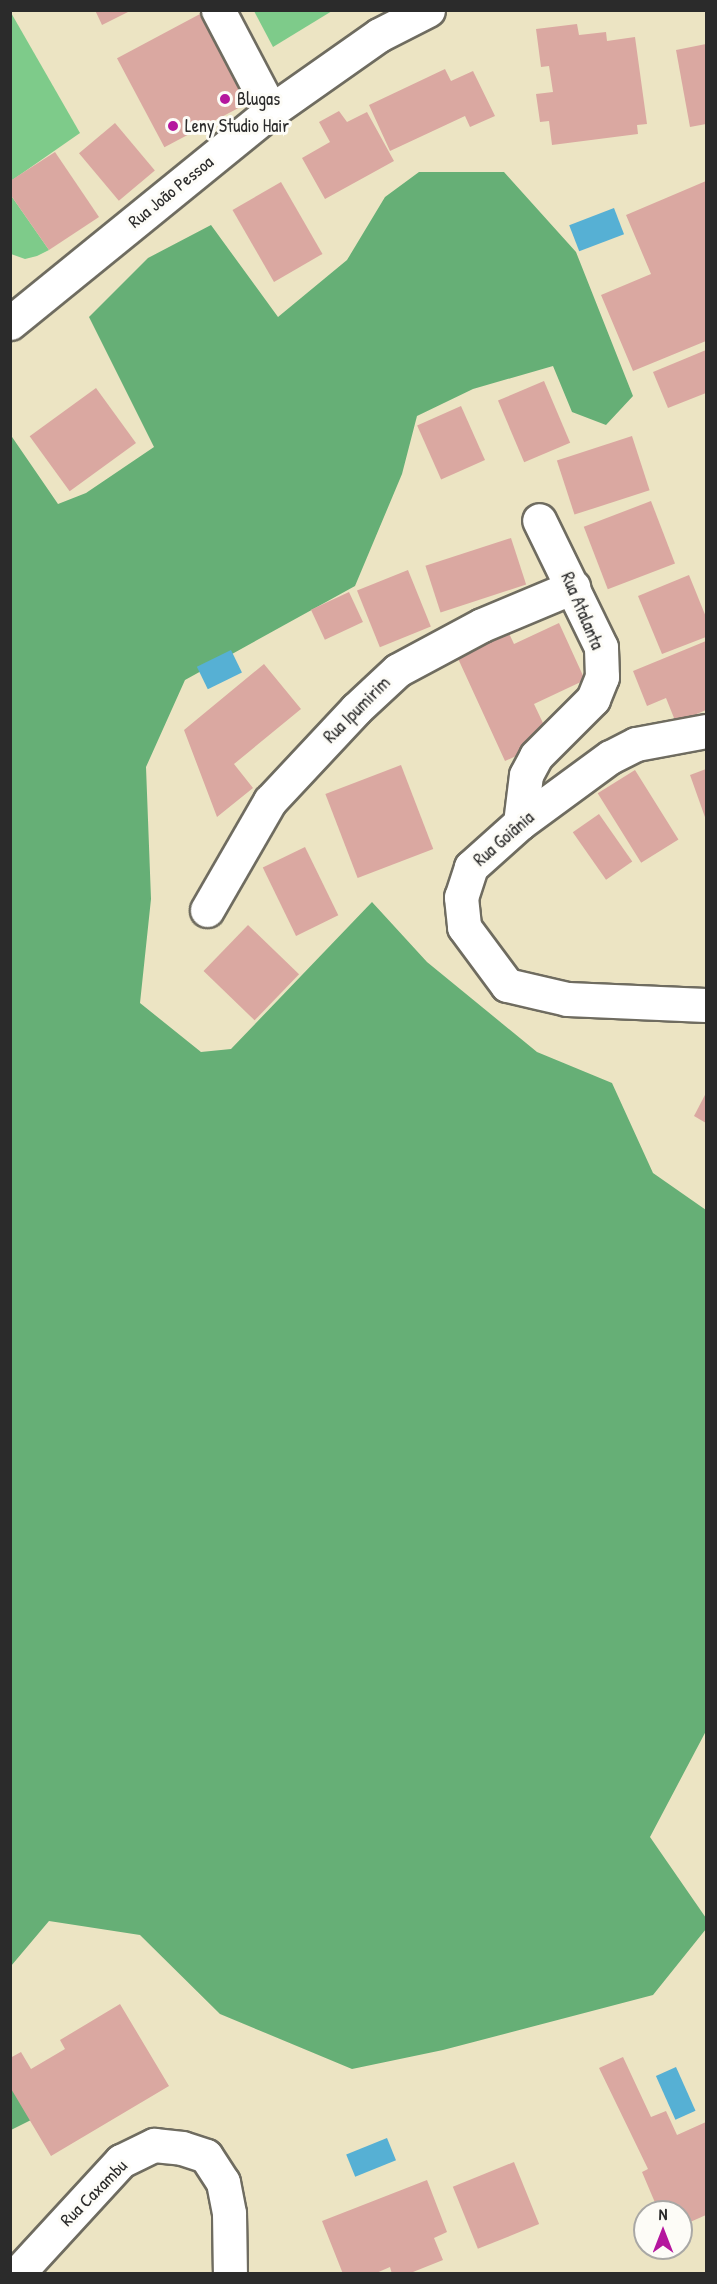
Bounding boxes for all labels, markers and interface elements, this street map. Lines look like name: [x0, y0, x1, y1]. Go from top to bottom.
place label: Blugas: [237, 88, 280, 110]
marker: Blugas: [218, 92, 232, 106]
place label: Leny Studio Hair: [185, 115, 289, 137]
marker: Leny Studio Hair: [166, 119, 180, 133]
street label: Rua João Pessoa: [124, 151, 218, 233]
street label: Rua Atalanta: [556, 569, 608, 653]
street label: Rua Ipumirim: [319, 672, 395, 748]
street label: Rua Goiânia: [469, 807, 539, 871]
street label: Rua Caxambu: [56, 2155, 132, 2231]
north arrow: [633, 2200, 693, 2260]
text: N: [659, 2203, 667, 2225]

